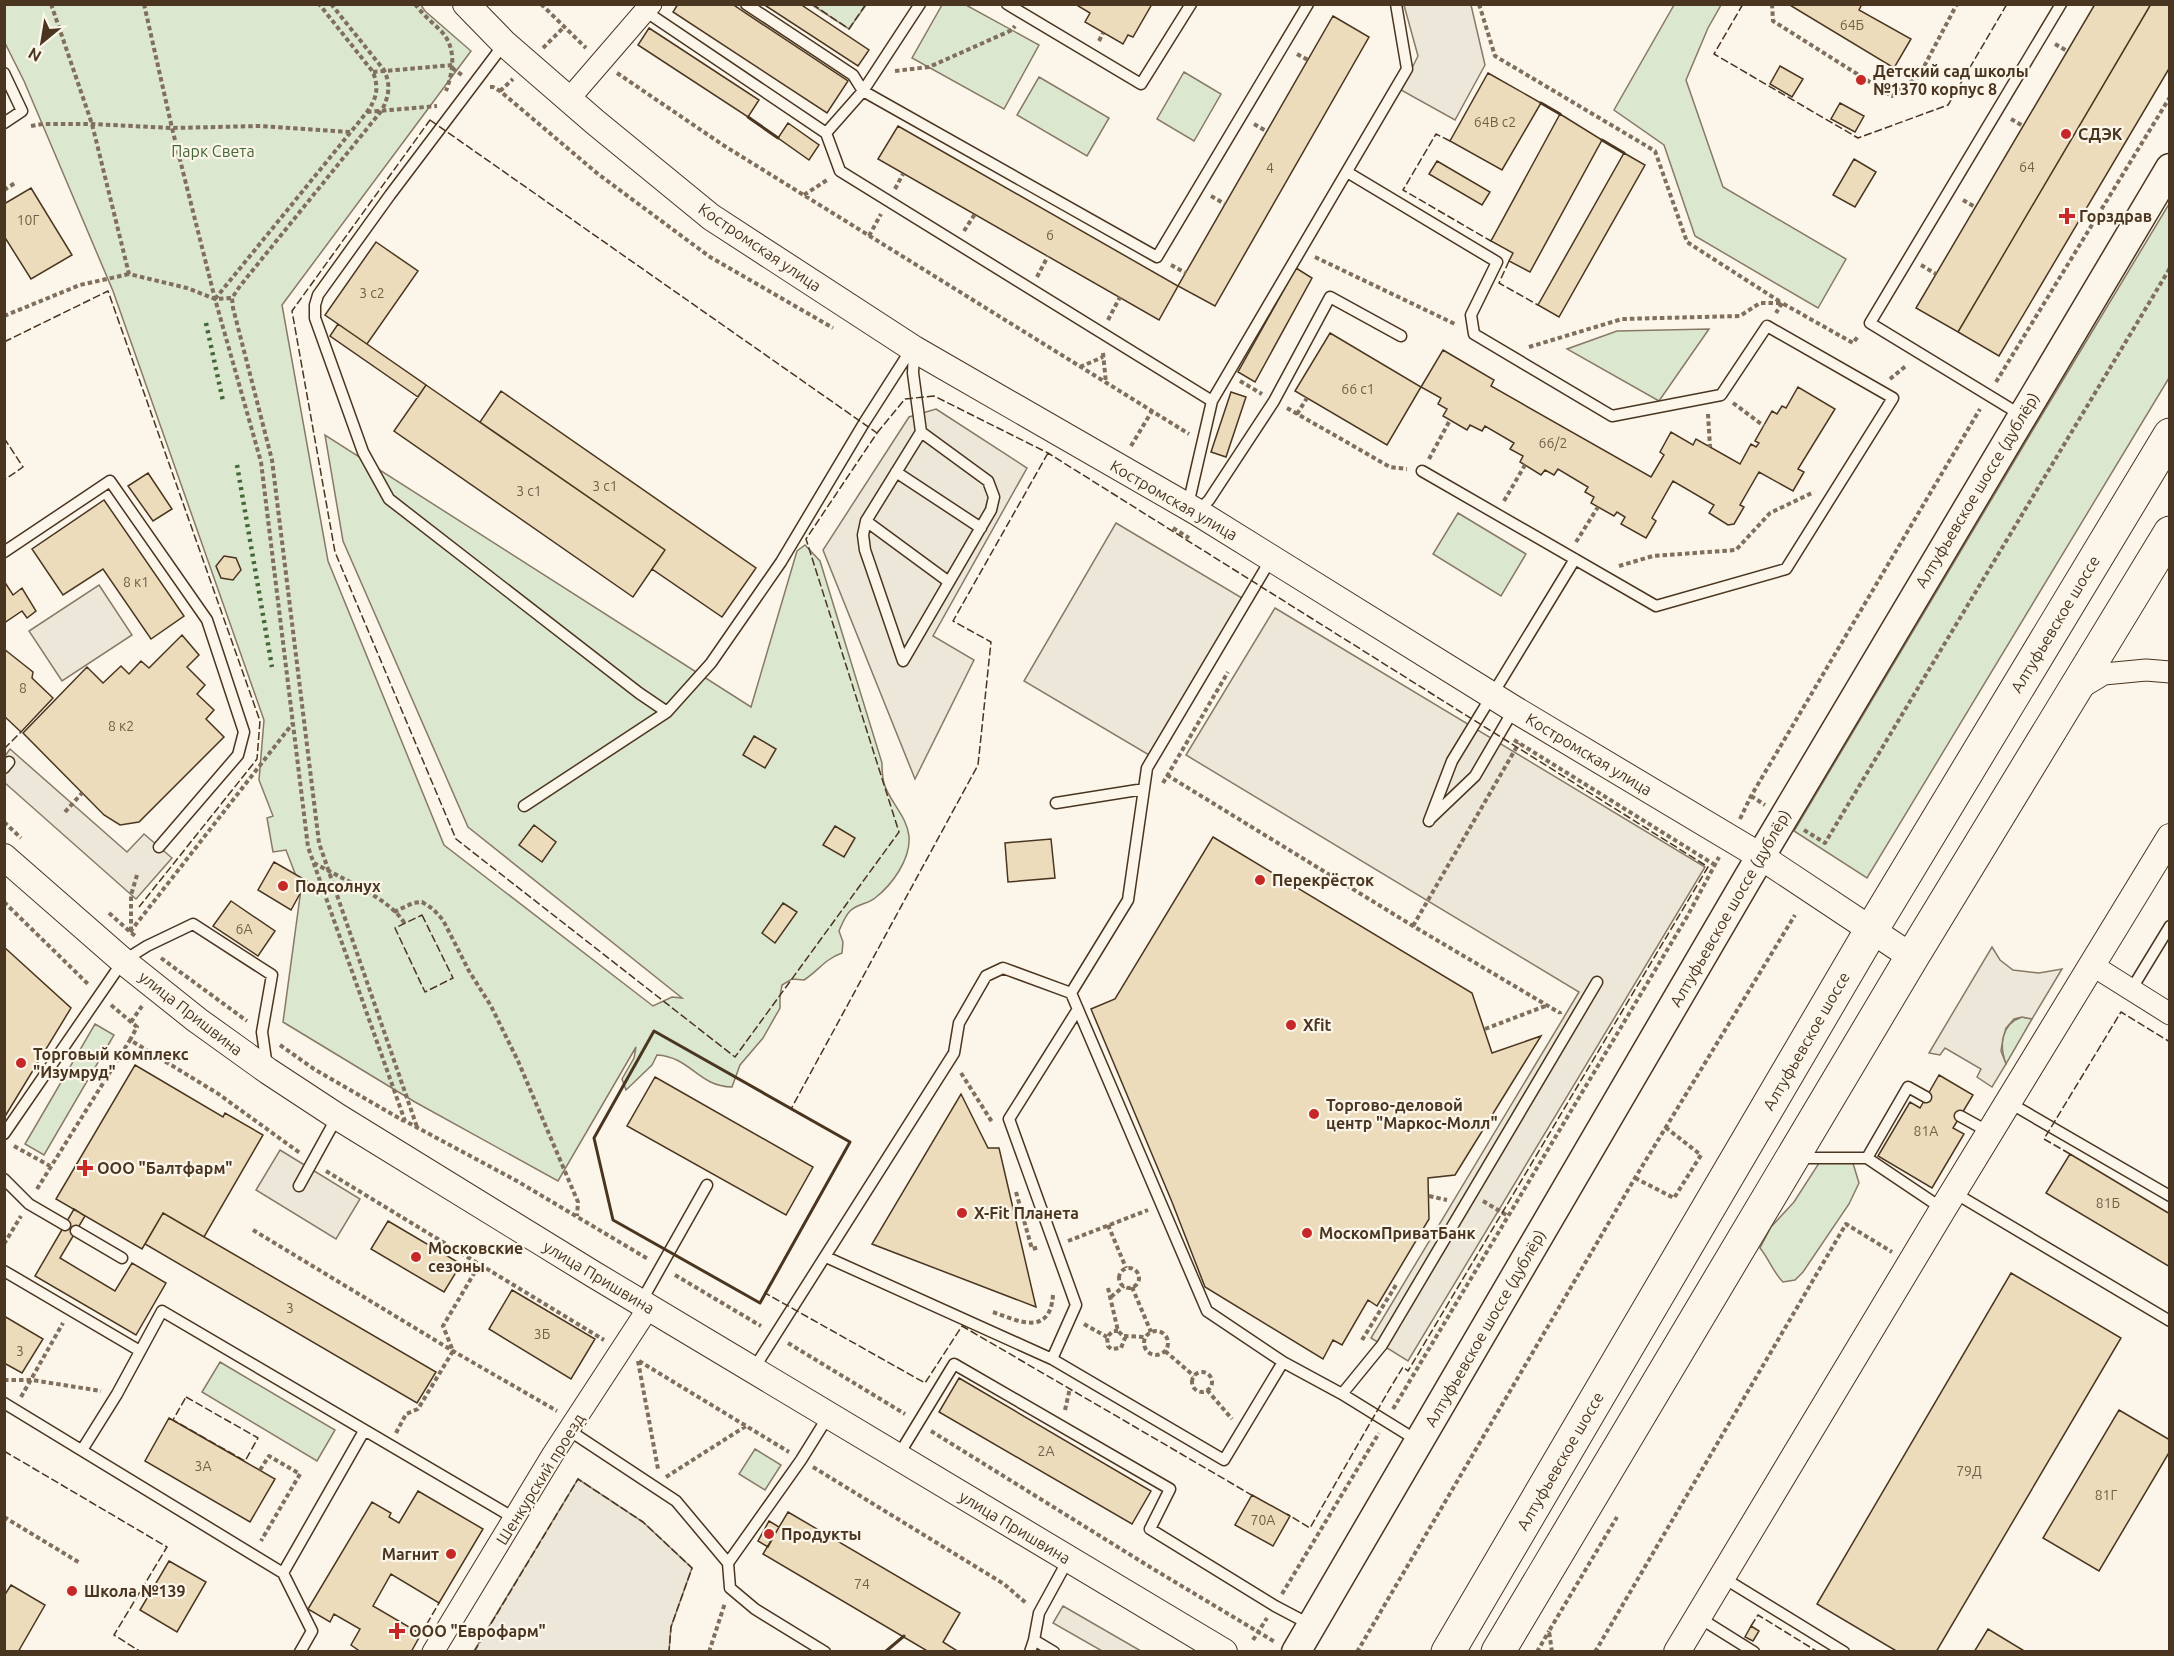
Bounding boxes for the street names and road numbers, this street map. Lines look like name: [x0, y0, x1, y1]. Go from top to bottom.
street label: Костромская улица: [695, 199, 825, 295]
street label: Алтуфьевское шоссе (дублёр): [1911, 389, 2043, 591]
street label: Костромская улица: [1107, 456, 1241, 544]
street label: Алтуфьевское шоссе: [2007, 552, 2103, 696]
street label: Костромская улица: [1523, 709, 1655, 799]
street label: Алтуфьевское шоссе (дублёр): [1666, 806, 1795, 1010]
street label: улица Пришвина: [136, 967, 246, 1059]
street label: Алтуфьевское шоссе: [1759, 969, 1853, 1113]
street label: Алтуфьевское шоссе (дублёр): [1421, 1226, 1550, 1430]
street label: улица Пришвина: [540, 1237, 658, 1317]
street label: Алтуфьевское шоссе: [1513, 1389, 1607, 1533]
street label: Шенкурский проезд: [492, 1410, 588, 1548]
street label: улица Пришвина: [956, 1487, 1074, 1567]

